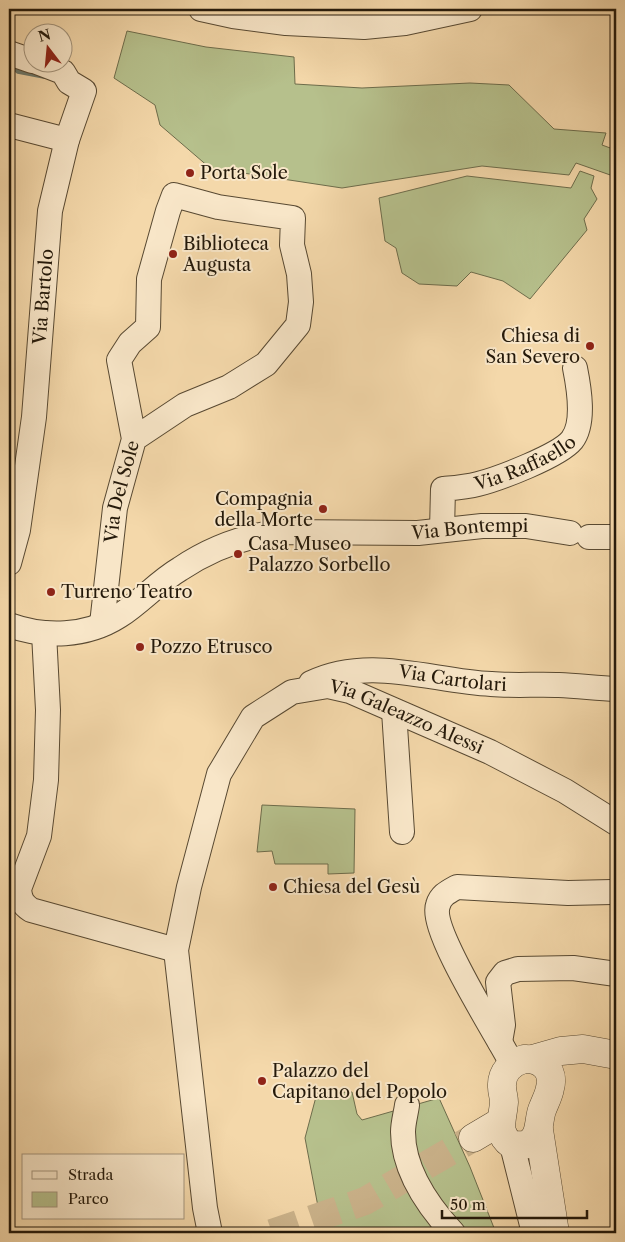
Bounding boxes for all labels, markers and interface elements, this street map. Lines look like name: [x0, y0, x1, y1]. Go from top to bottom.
north arrow: [22, 22, 72, 72]
text: N: [36, 25, 53, 46]
place label: Porta Sole: [200, 162, 288, 184]
marker: Porta Sole: [184, 167, 196, 179]
place label: Biblioteca Augusta: [182, 233, 270, 276]
street label: Via Bartolo: [29, 248, 58, 346]
marker: Biblioteca Augusta: [167, 248, 179, 260]
place label: Chiesa di San Severo: [486, 325, 581, 368]
marker: Chiesa di San Severo: [584, 340, 596, 352]
street label: Via Raffaello: [471, 431, 581, 496]
street label: Via Del Sole: [100, 438, 144, 545]
place label: Compagnia della Morte: [214, 488, 313, 531]
marker: Compagnia della Morte: [317, 503, 329, 515]
street label: Via Bontempi: [410, 515, 529, 544]
place label: Casa Museo Palazzo Sorbello: [248, 533, 390, 576]
marker: Casa Museo Palazzo Sorbello: [232, 548, 244, 560]
place label: Turreno Teatro: [61, 581, 193, 603]
marker: Turreno Teatro: [45, 586, 57, 598]
place label: Pozzo Etrusco: [150, 636, 273, 658]
marker: Pozzo Etrusco: [134, 641, 146, 653]
street label: Via Cartolari: [396, 661, 508, 696]
street label: Via Galeazzo Alessi: [326, 675, 487, 759]
place label: Chiesa del Gesù: [283, 876, 420, 898]
marker: Chiesa del Gesù: [267, 881, 279, 893]
place label: Palazzo del Capitano del Popolo: [272, 1060, 447, 1103]
marker: Palazzo del Capitano del Popolo: [256, 1075, 268, 1087]
legend: [22, 1154, 185, 1220]
text: Strada: [68, 1165, 114, 1184]
scale bar: [442, 1187, 588, 1219]
text: Parco: [68, 1189, 109, 1208]
text: 50 m: [450, 1195, 486, 1214]

